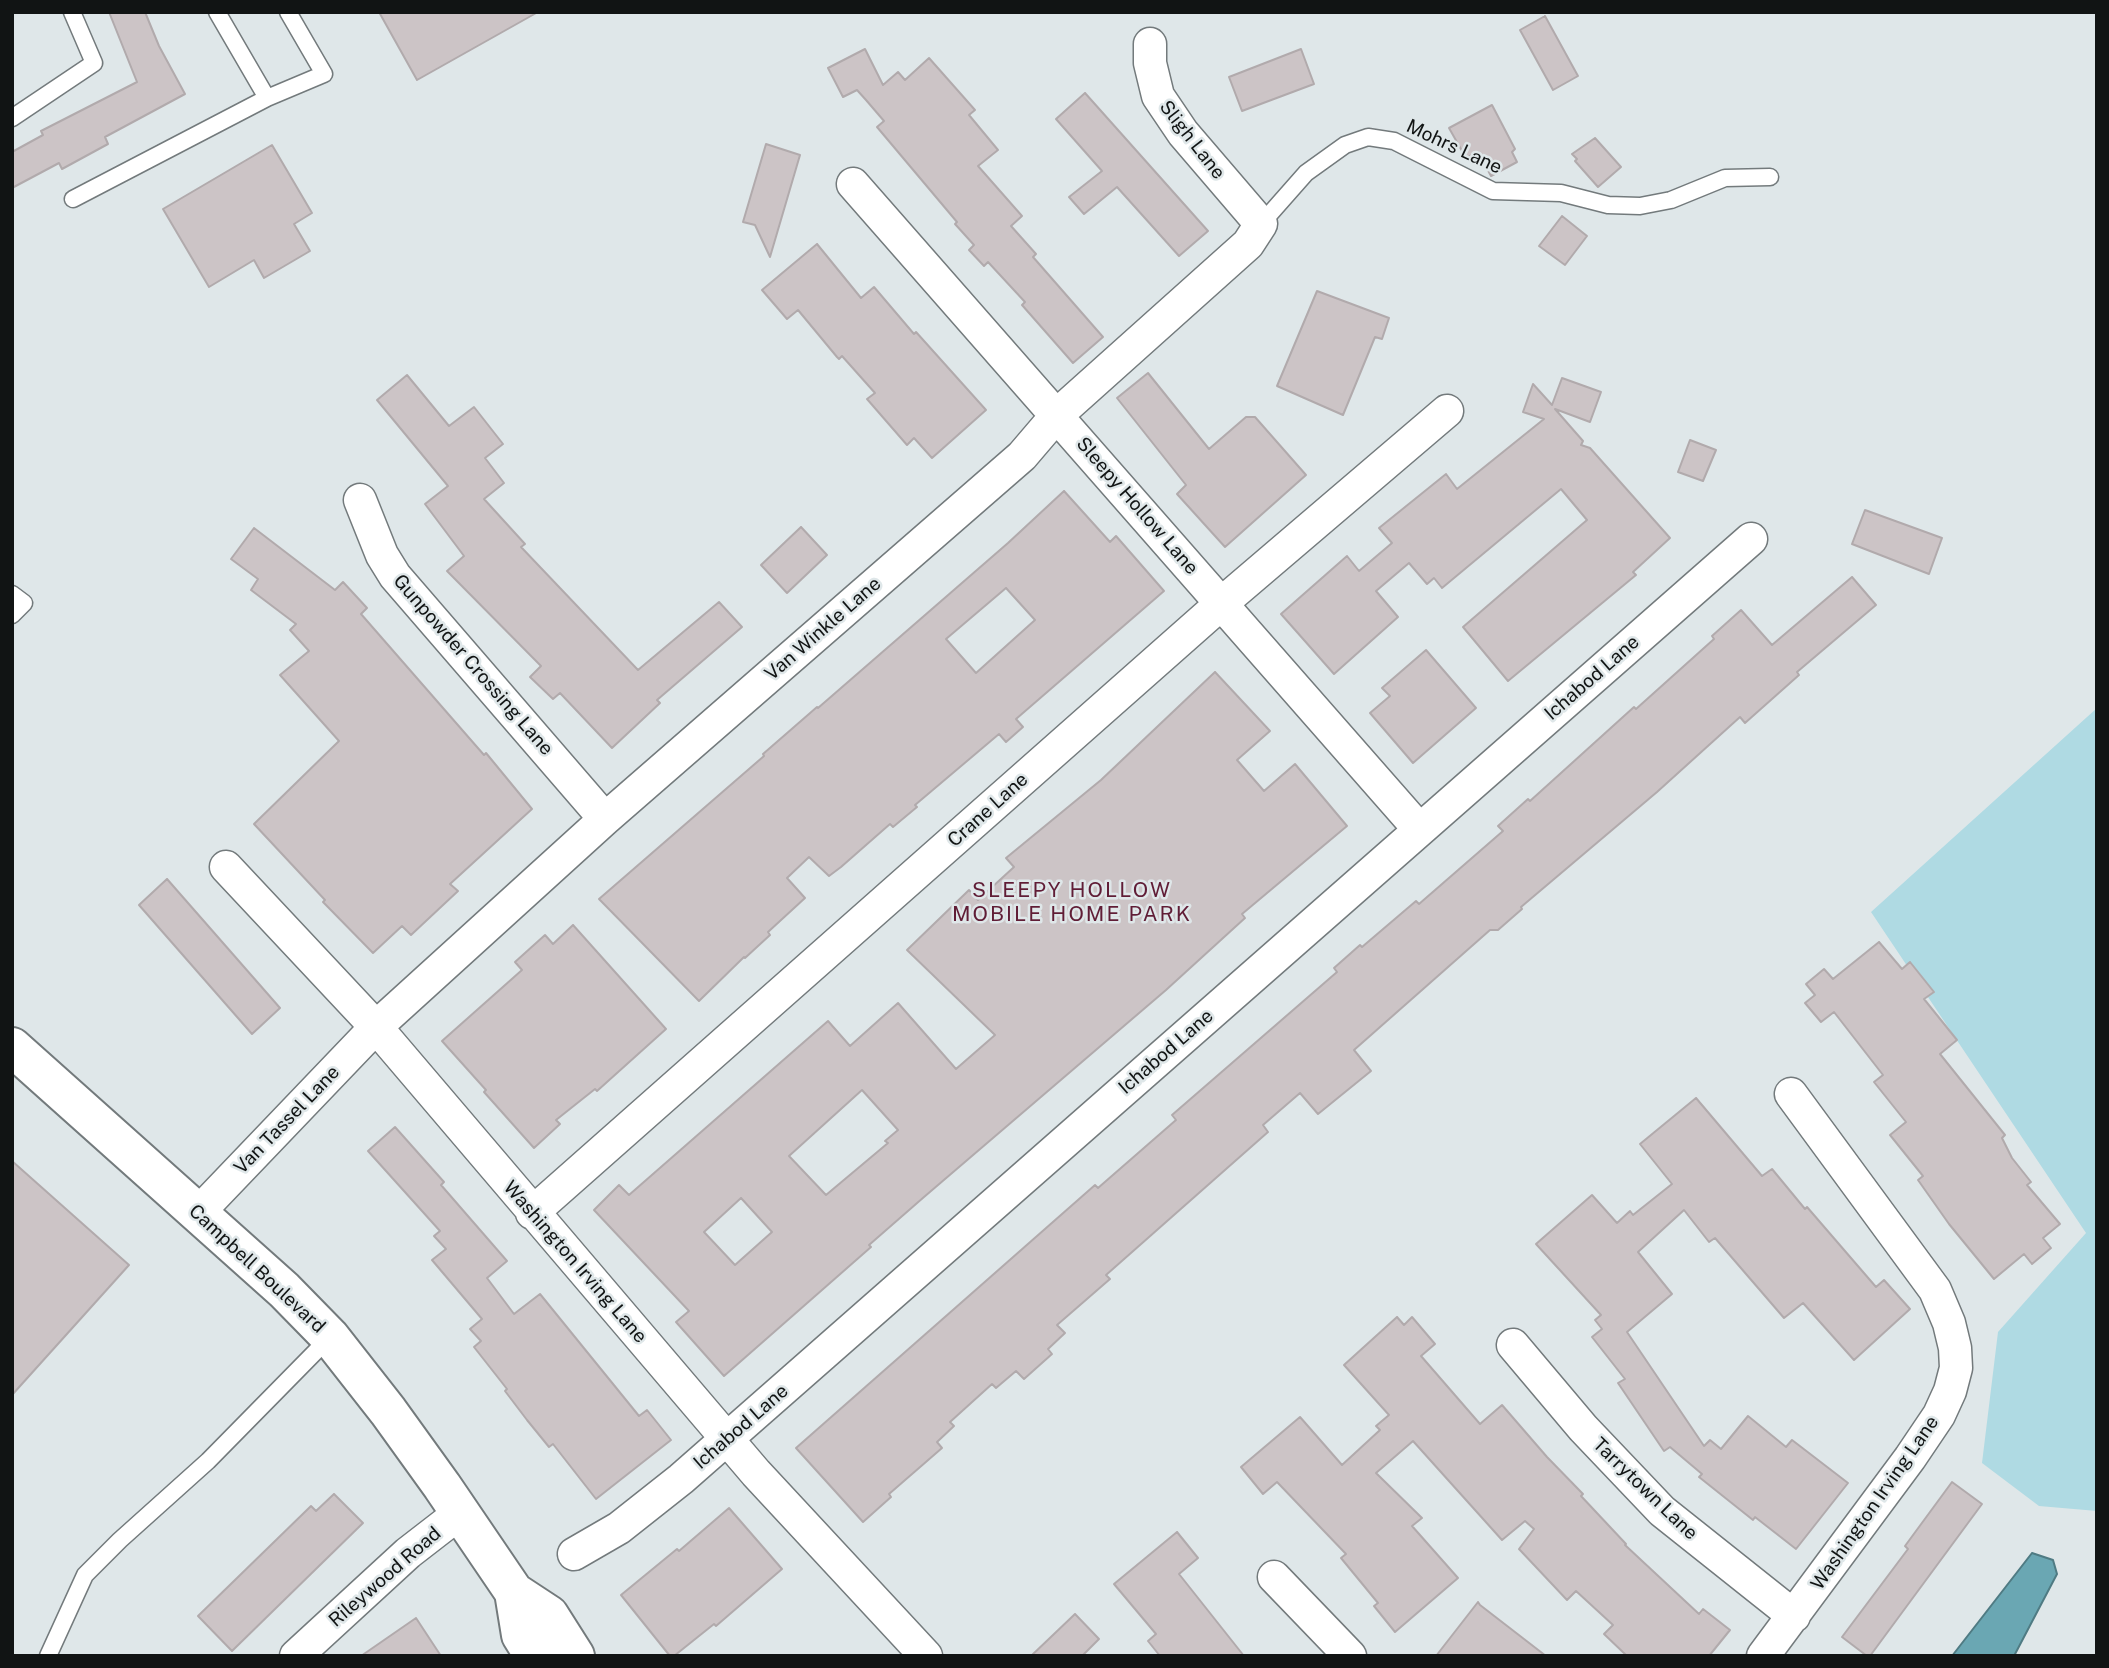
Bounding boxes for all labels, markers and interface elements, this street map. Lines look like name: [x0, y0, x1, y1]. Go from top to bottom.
street label: Sligh Lane: [1154, 96, 1230, 184]
street label: Mohrs Lane: [1403, 115, 1505, 179]
street label: Sleepy Hollow Lane: [1071, 433, 1203, 579]
street label: Gunpowder Crossing Lane: [388, 570, 558, 760]
street label: Van Winkle Lane: [760, 572, 886, 686]
street label: Ichabod Lane: [1540, 631, 1644, 725]
street label: Crane Lane: [943, 768, 1033, 852]
district label: SLEEPY HOLLOW MOBILE HOME PARK: [954, 878, 1190, 928]
street label: Ichabod Lane: [1114, 1005, 1218, 1099]
street label: Van Tassel Lane: [230, 1061, 344, 1179]
street label: Washington Irving Lane: [498, 1176, 652, 1348]
street label: Campbell Boulevard: [184, 1200, 330, 1338]
street label: Ichabod Lane: [689, 1380, 793, 1474]
street label: Washington Irving Lane: [1806, 1412, 1944, 1594]
street label: Tarrytown Lane: [1588, 1433, 1702, 1545]
street label: Rileywood Road: [324, 1522, 446, 1632]

